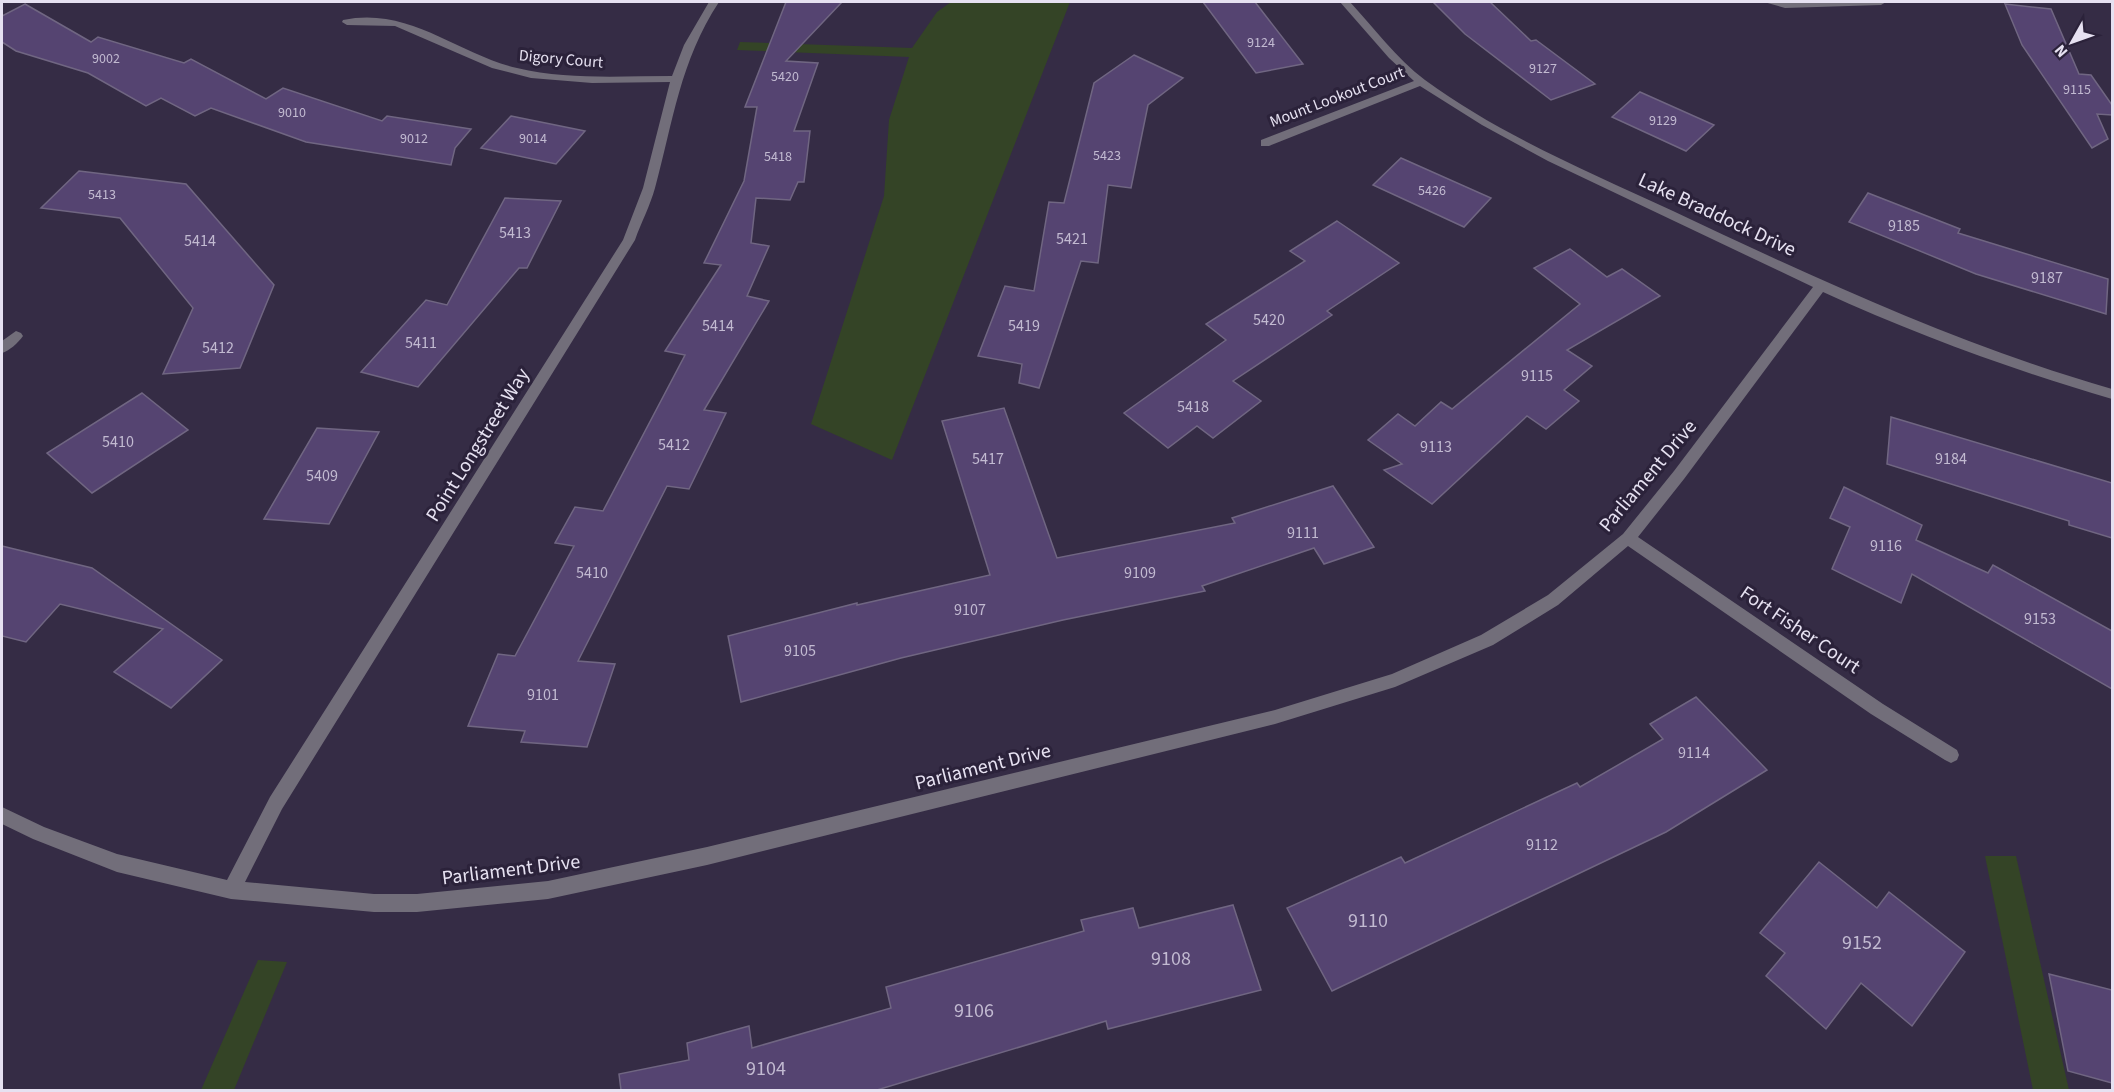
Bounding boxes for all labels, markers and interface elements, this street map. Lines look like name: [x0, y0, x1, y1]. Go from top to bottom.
north arrow: [2042, 12, 2102, 72]
house number: 9124: [1247, 33, 1275, 53]
text: N: [2049, 40, 2073, 62]
street label: Digory Court: [518, 44, 605, 74]
house number: 9002: [92, 49, 120, 69]
house number: 9127: [1529, 59, 1557, 79]
street label: Mount Lookout Court: [1267, 61, 1408, 133]
house number: 5420: [771, 67, 799, 87]
house number: 9115: [2063, 80, 2091, 100]
house number: 9010: [278, 103, 306, 123]
house number: 9129: [1649, 111, 1677, 131]
house number: 9012: [400, 129, 428, 149]
house number: 9014: [519, 129, 547, 149]
house number: 5423: [1093, 146, 1121, 166]
house number: 5418: [764, 147, 792, 167]
street label: Lake Braddock Drive: [1634, 166, 1800, 264]
house number: 5426: [1418, 181, 1446, 201]
house number: 5413: [88, 185, 116, 205]
house number: 9185: [1888, 215, 1920, 237]
house number: 5413: [499, 222, 531, 244]
house number: 5421: [1056, 228, 1088, 250]
house number: 5414: [184, 230, 216, 252]
house number: 9187: [2031, 267, 2063, 289]
house number: 5420: [1253, 309, 1285, 331]
house number: 5414: [702, 315, 734, 337]
house number: 5419: [1008, 315, 1040, 337]
house number: 5411: [405, 332, 437, 354]
house number: 5412: [202, 337, 234, 359]
street label: Point Longstreet Way: [419, 362, 537, 527]
house number: 9115: [1521, 365, 1553, 387]
house number: 5418: [1177, 396, 1209, 418]
street label: Parliament Drive: [1593, 414, 1703, 538]
house number: 5410: [102, 431, 134, 453]
house number: 5412: [658, 434, 690, 456]
house number: 9113: [1420, 436, 1452, 458]
house number: 5417: [972, 448, 1004, 470]
house number: 9184: [1935, 448, 1967, 470]
house number: 5409: [306, 465, 338, 487]
house number: 9111: [1287, 522, 1319, 544]
house number: 9116: [1870, 535, 1902, 557]
house number: 5410: [576, 562, 608, 584]
house number: 9109: [1124, 562, 1156, 584]
street label: Fort Fisher Court: [1734, 579, 1866, 681]
house number: 9107: [954, 599, 986, 621]
house number: 9153: [2024, 608, 2056, 630]
house number: 9105: [784, 640, 816, 662]
house number: 9101: [527, 684, 559, 706]
street label: Parliament Drive: [912, 737, 1054, 797]
house number: 9114: [1678, 742, 1710, 764]
house number: 9112: [1526, 834, 1558, 856]
street label: Parliament Drive: [440, 848, 582, 892]
house number: 9110: [1348, 907, 1388, 935]
house number: 9152: [1842, 929, 1882, 957]
house number: 9108: [1151, 945, 1191, 973]
house number: 9106: [954, 997, 994, 1025]
house number: 9104: [746, 1055, 786, 1083]

